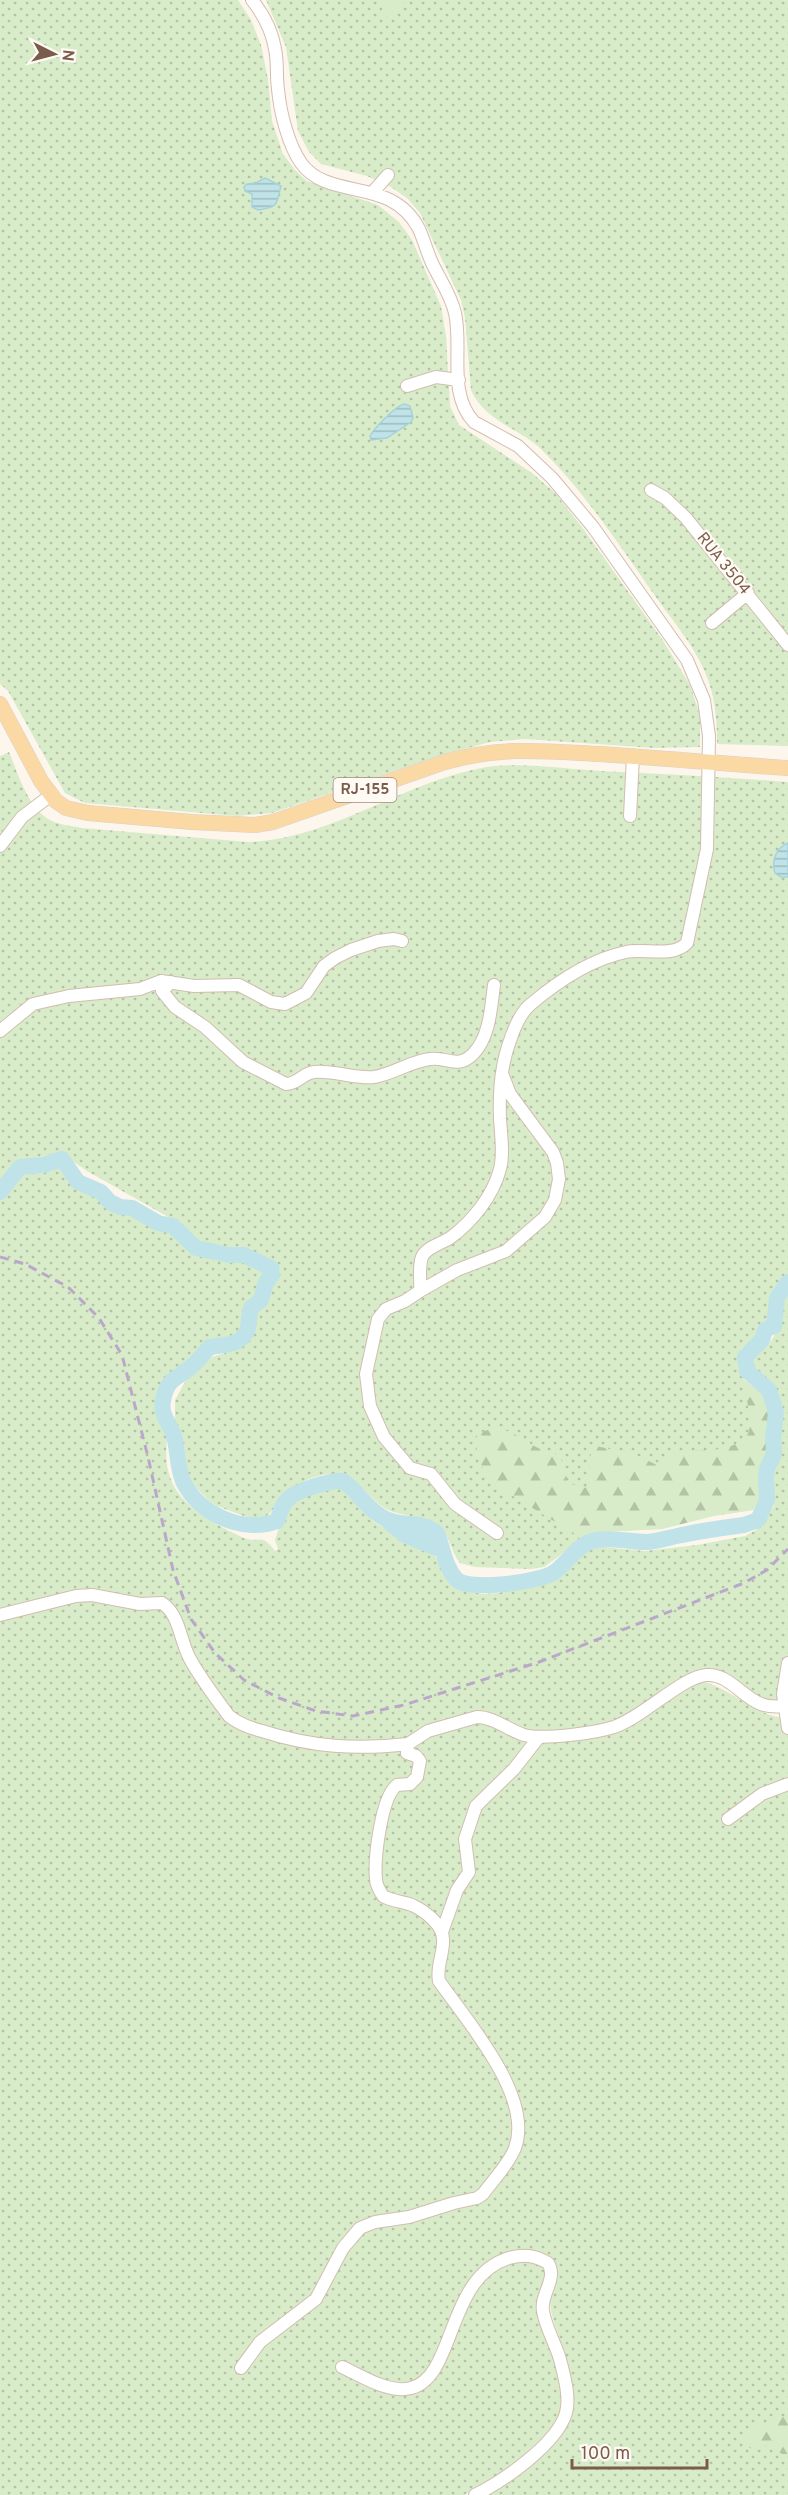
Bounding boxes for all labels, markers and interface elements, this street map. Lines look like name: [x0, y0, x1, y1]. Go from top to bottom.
north arrow: [24, 24, 84, 84]
text: N: [56, 49, 77, 62]
street label: RUA 3504: [692, 529, 754, 599]
road number: RJ-155: [334, 778, 397, 802]
scale bar: [572, 2432, 707, 2470]
text: 100 m: [581, 2443, 630, 2466]

